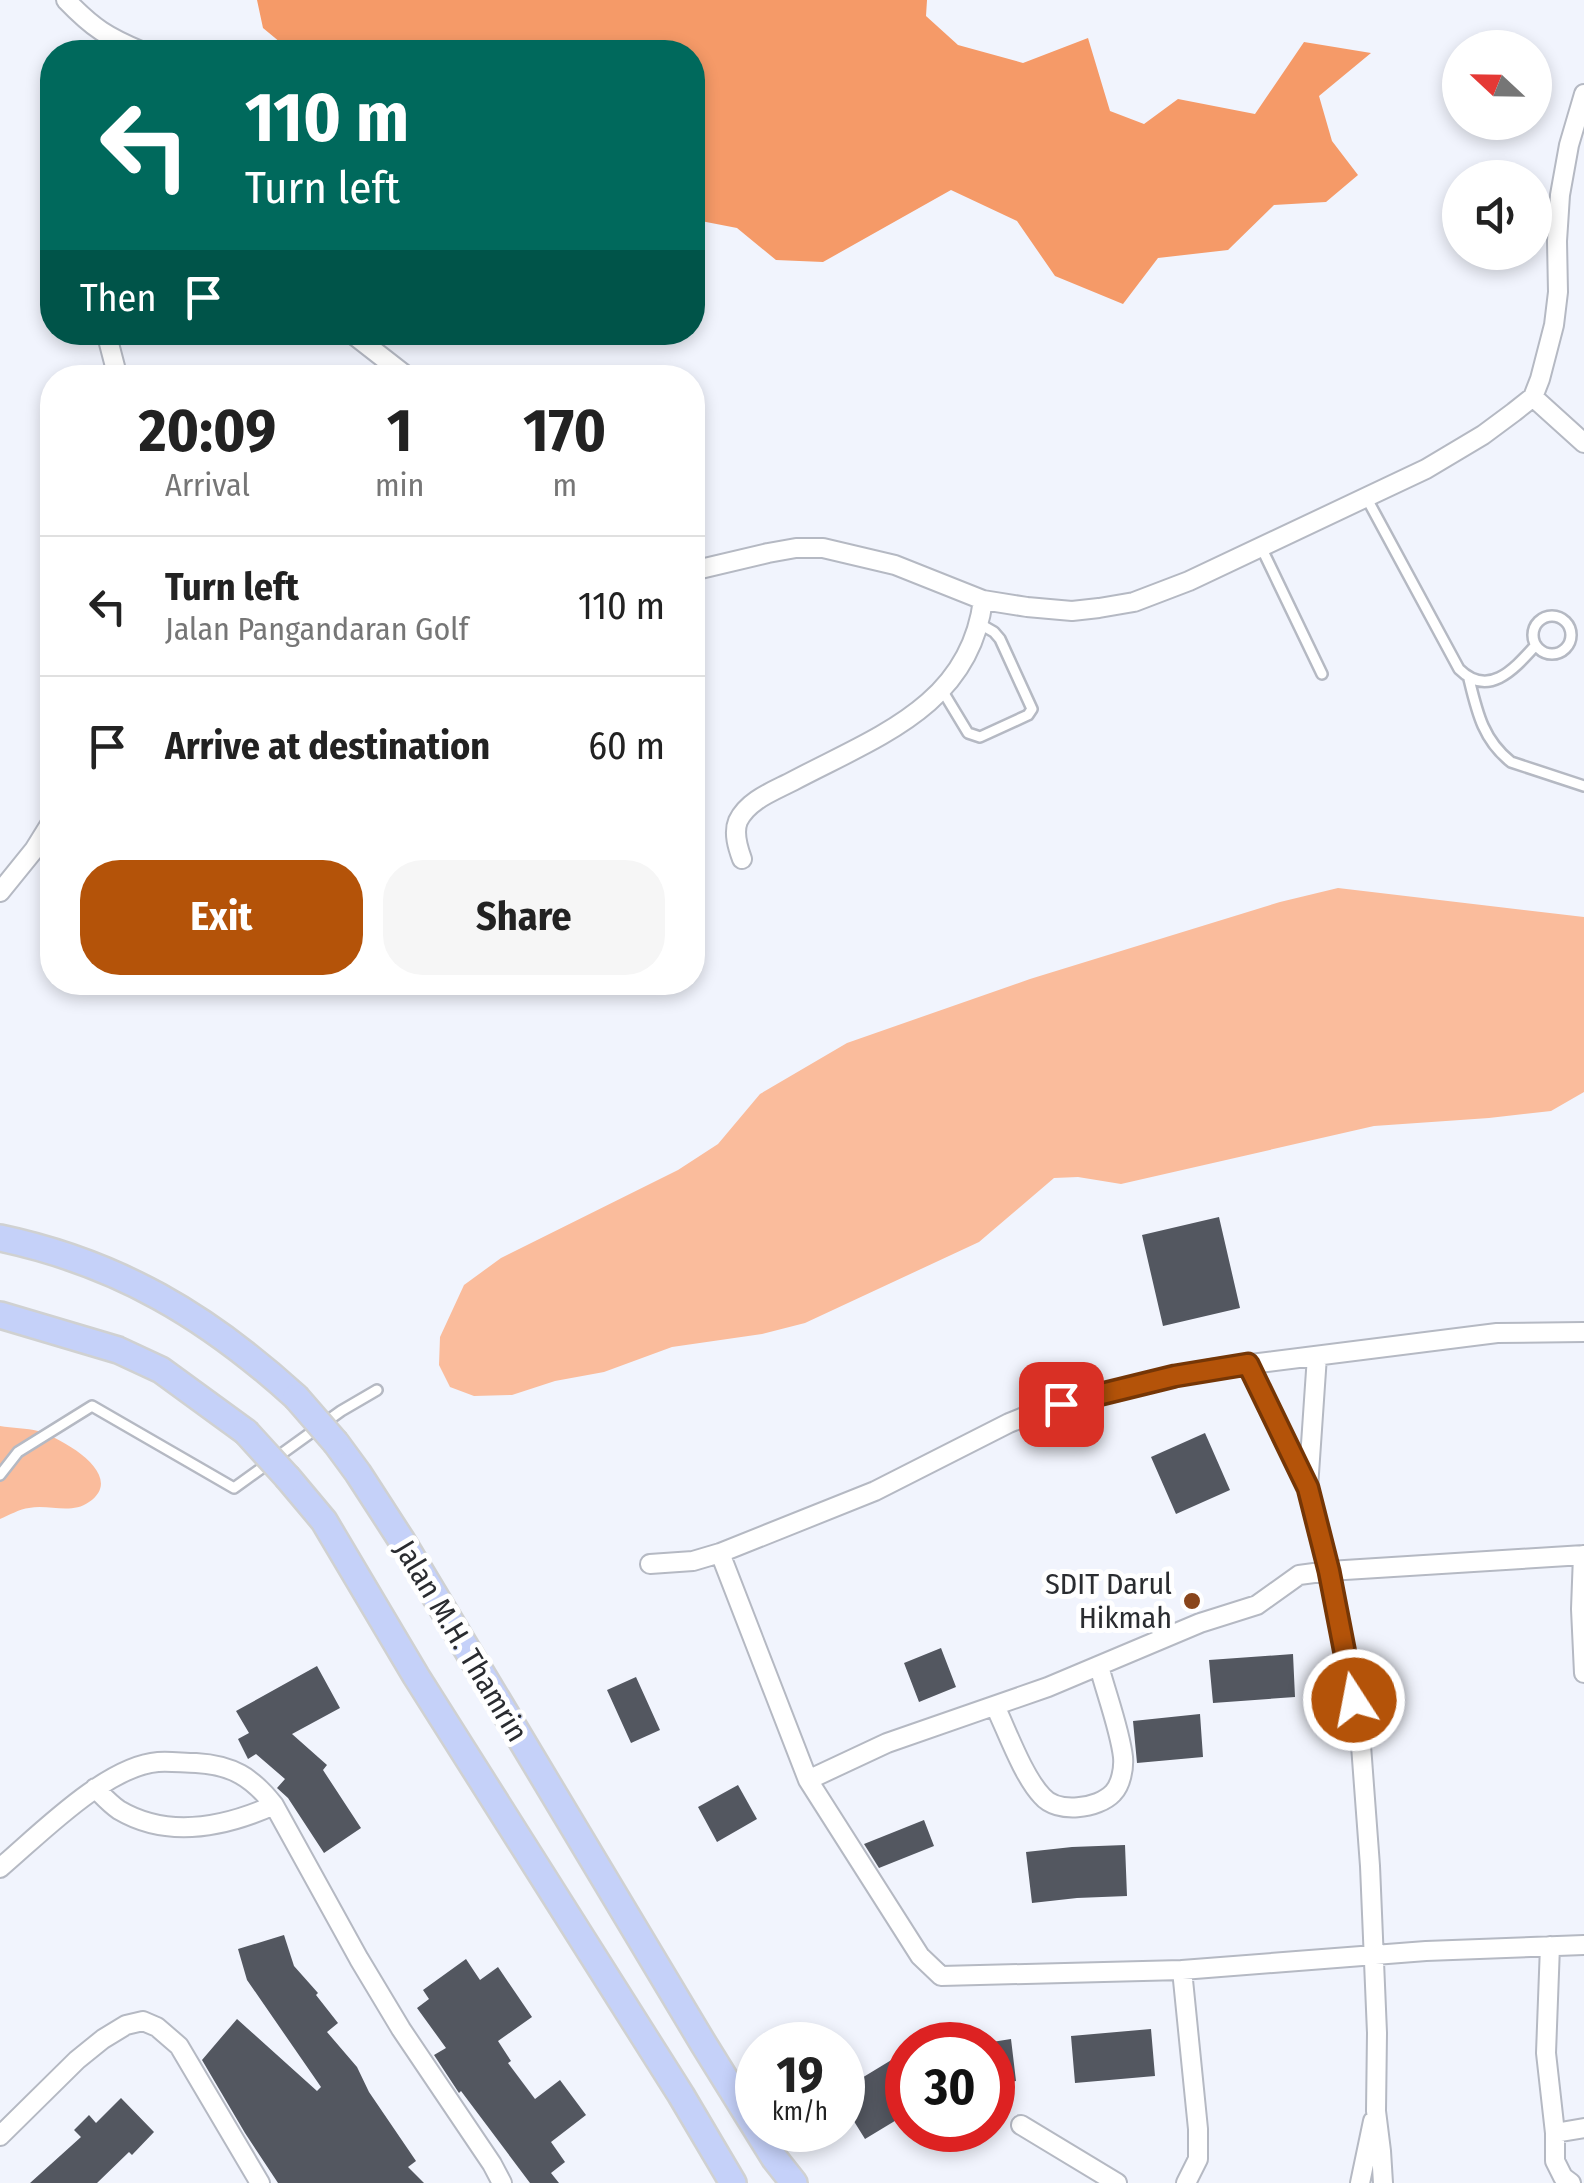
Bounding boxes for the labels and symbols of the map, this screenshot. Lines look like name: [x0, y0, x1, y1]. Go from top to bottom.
north arrow: [1442, 30, 1552, 140]
pin: [1019, 1362, 1104, 1447]
street label: Jalan M.H. Thamrin: [387, 1534, 535, 1748]
place label: SDIT Darul Hikmah: [1045, 1566, 1172, 1636]
marker: SDIT Darul Hikmah: [1181, 1590, 1203, 1612]
position arrow: [1302, 1648, 1406, 1752]
speed limit sign: 30: [885, 2022, 1015, 2152]

